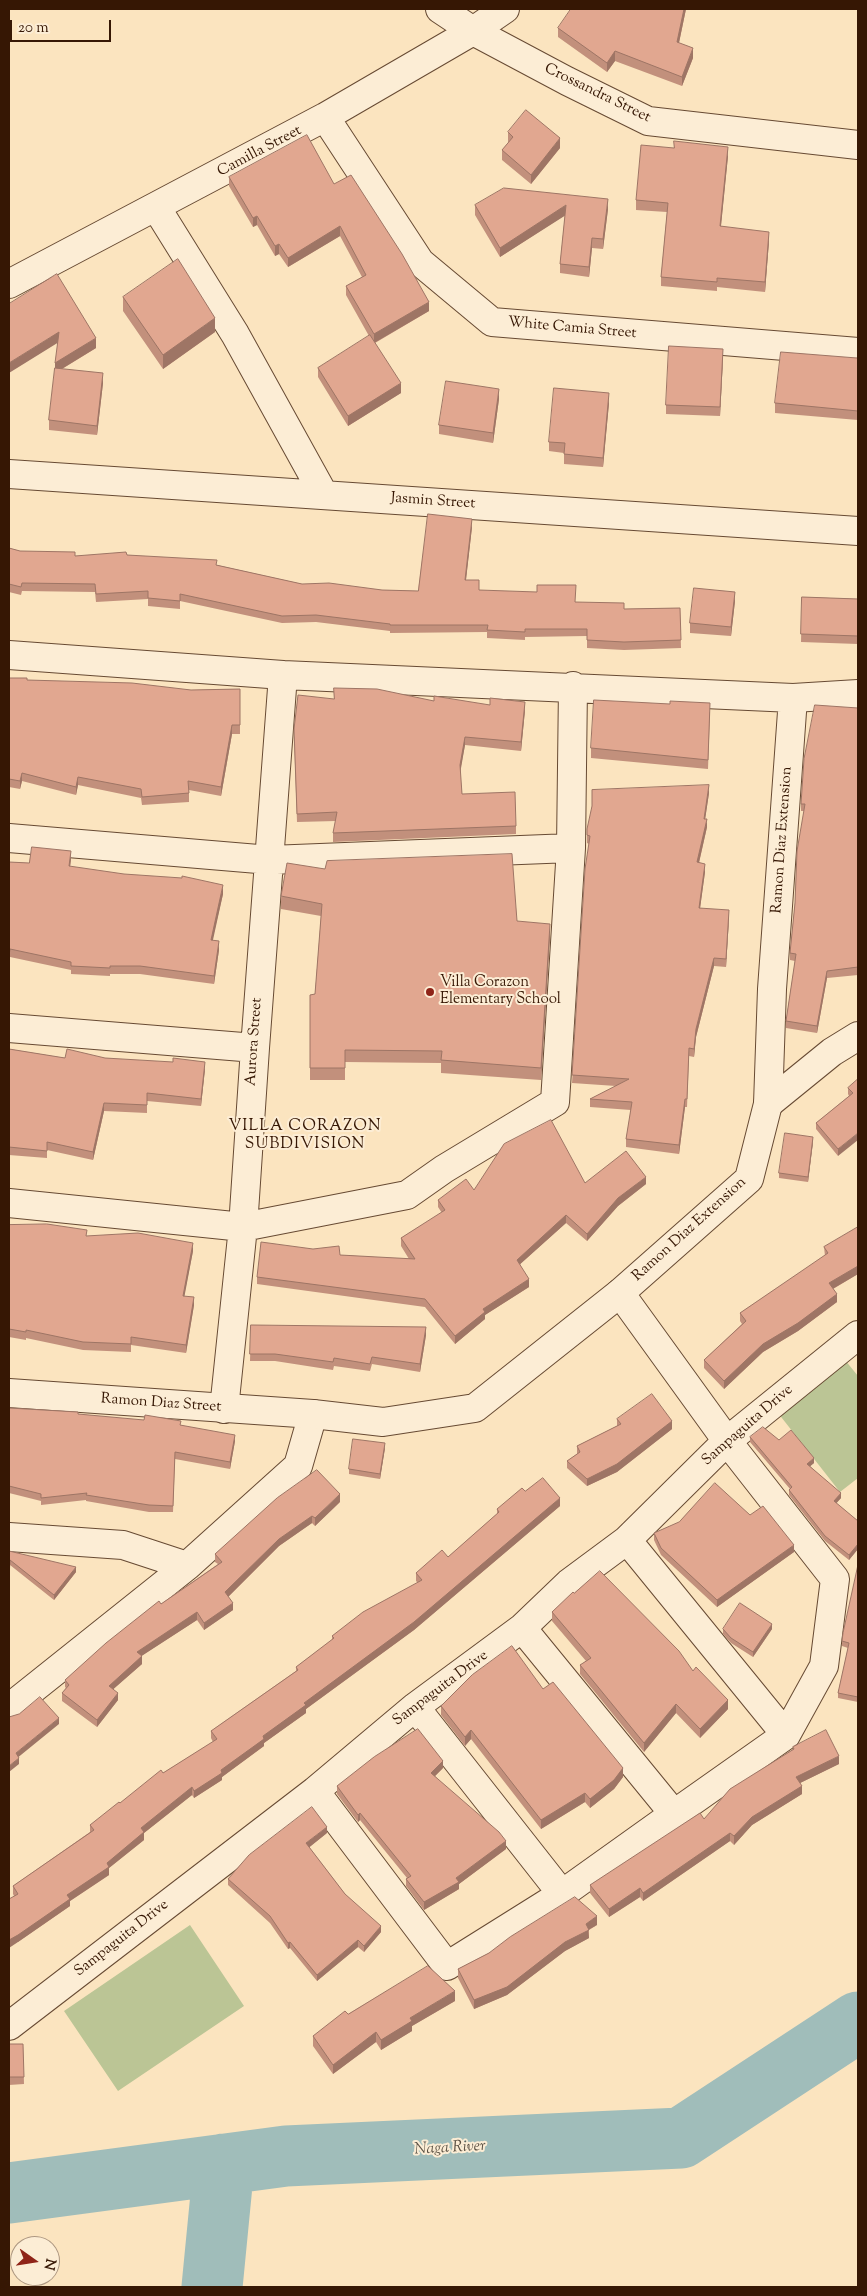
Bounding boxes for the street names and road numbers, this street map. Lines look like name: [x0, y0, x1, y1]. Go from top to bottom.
street label: Crossandra Street: [541, 61, 653, 127]
street label: Camilla Street: [215, 122, 305, 182]
street label: White Camia Street: [507, 314, 637, 344]
street label: Jasmin Street: [390, 490, 476, 514]
street label: Ramon Diaz Extension: [769, 766, 797, 914]
street label: Aurora Street: [243, 997, 267, 1087]
street label: Ramon Diaz Extension: [629, 1174, 751, 1286]
street label: Sampaguita Drive: [699, 1382, 797, 1470]
street label: Ramon Diaz Street: [100, 1391, 222, 1417]
street label: Sampaguita Drive: [390, 1647, 492, 1731]
street label: Sampaguita Drive: [71, 1897, 173, 1981]

